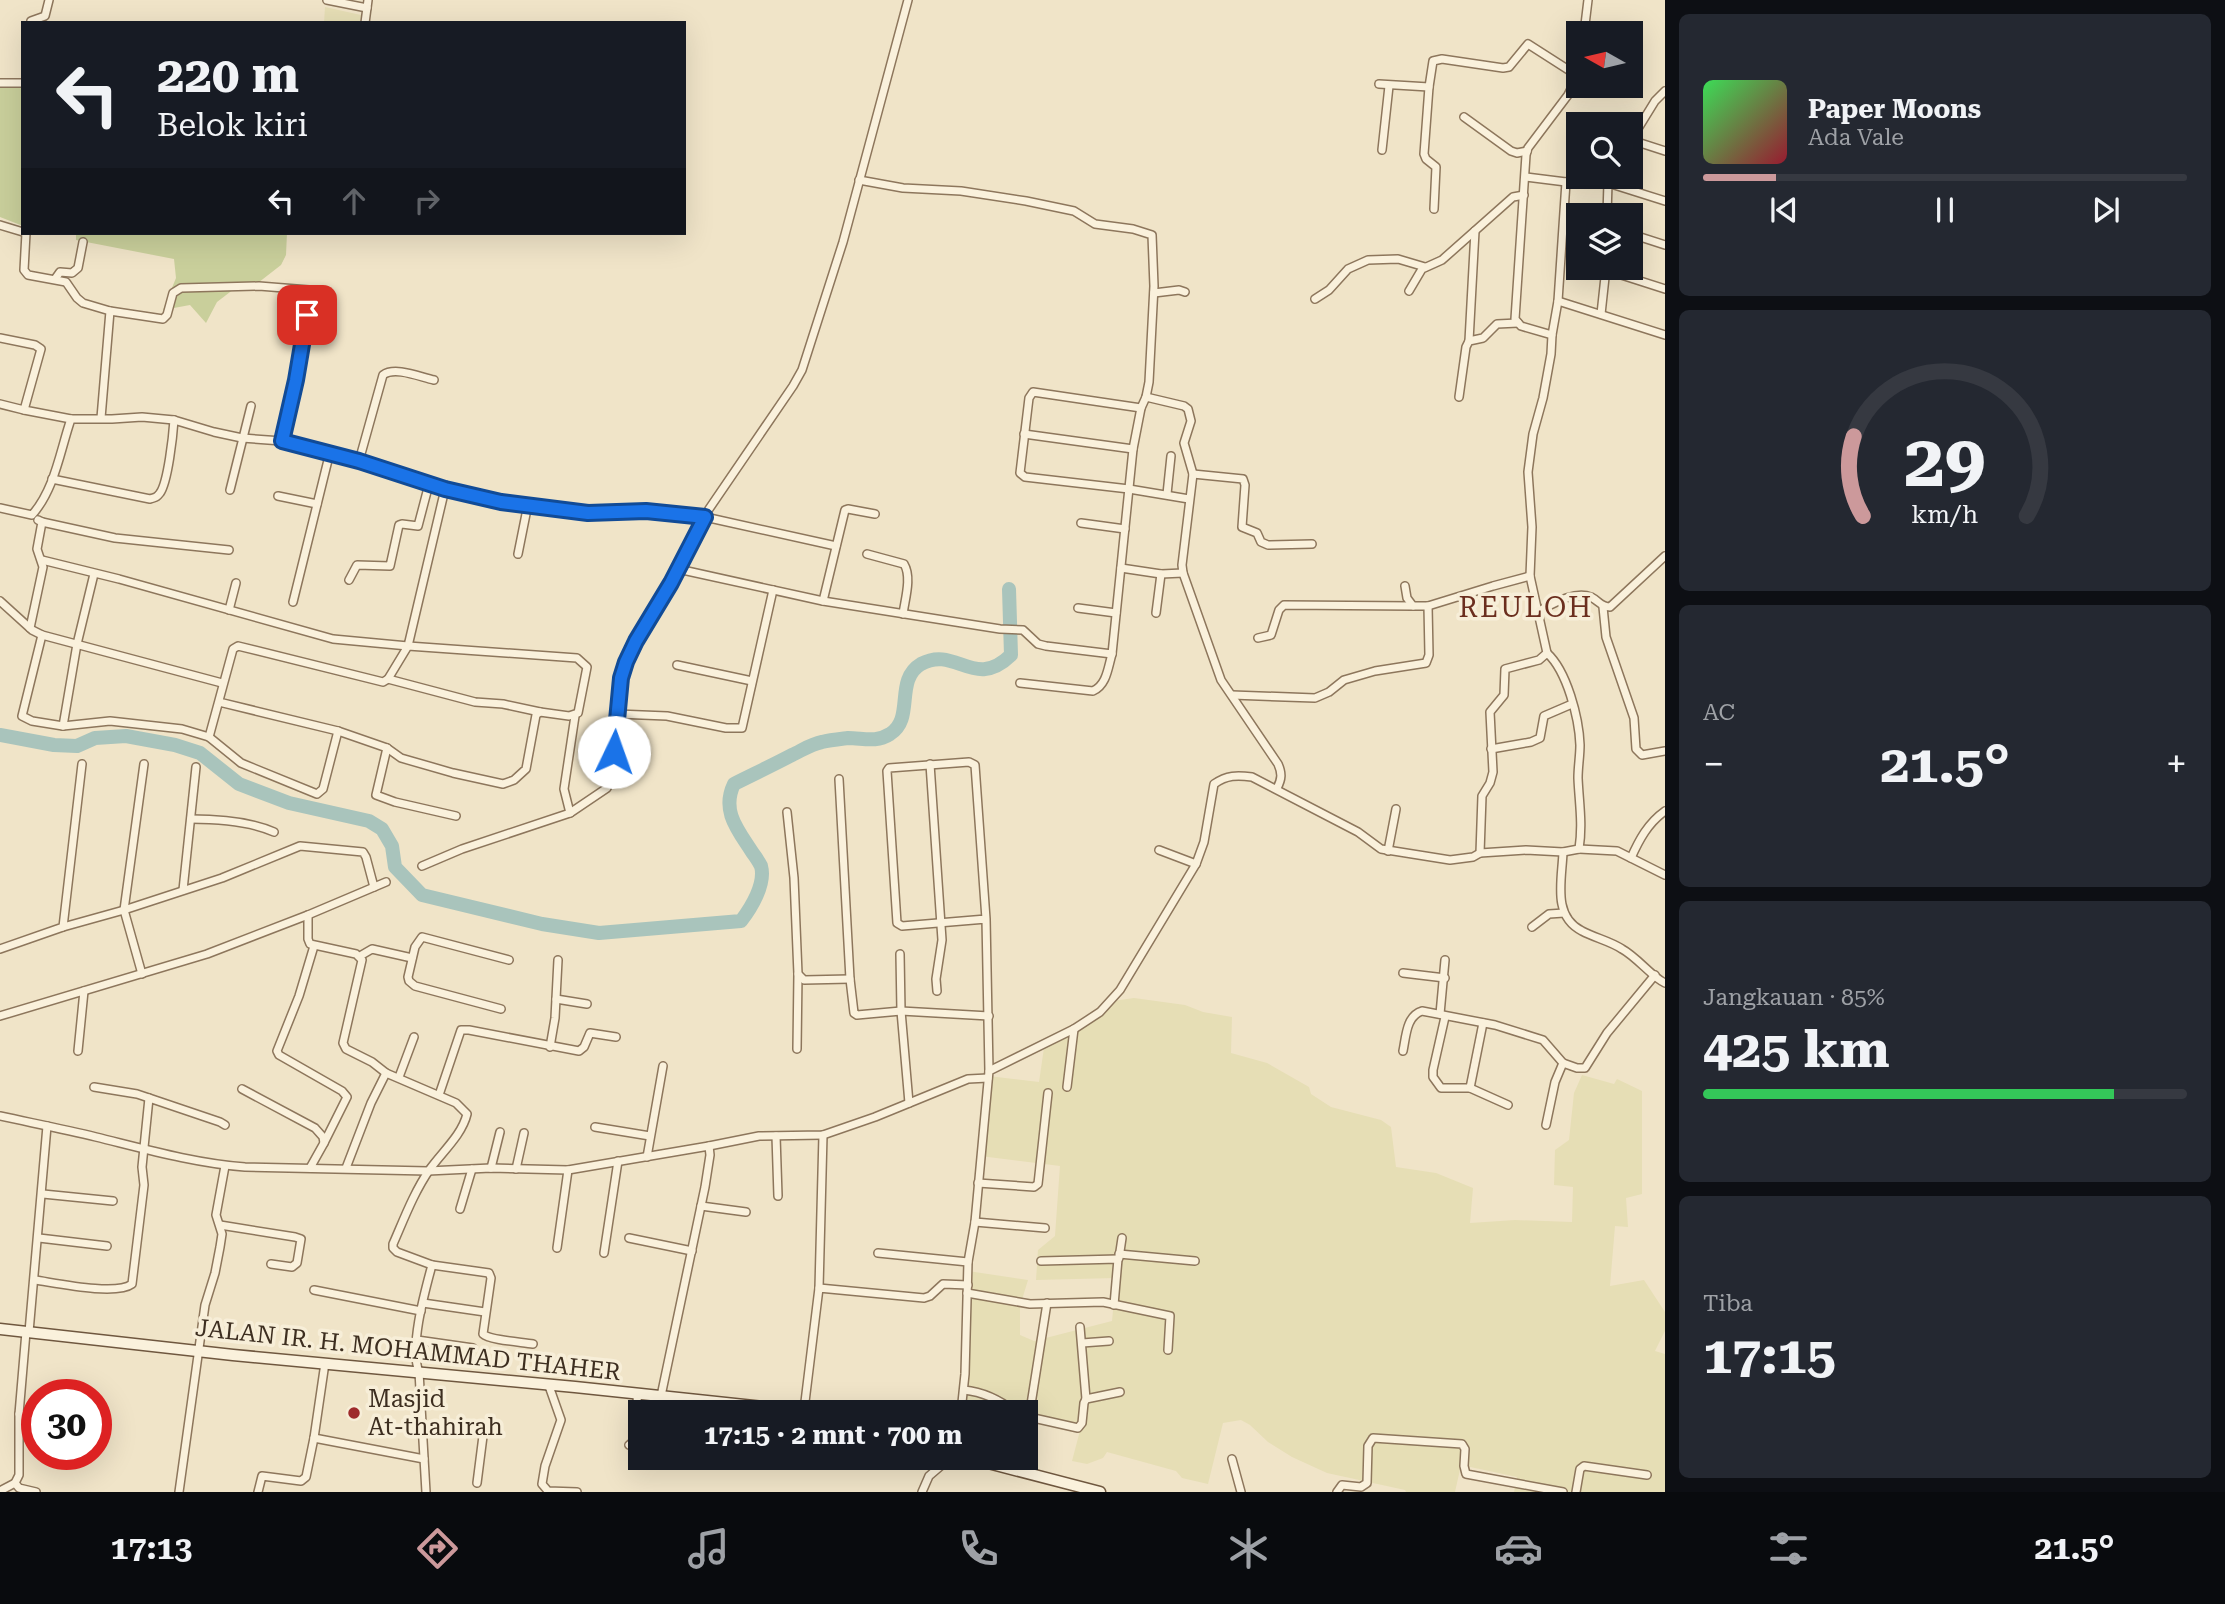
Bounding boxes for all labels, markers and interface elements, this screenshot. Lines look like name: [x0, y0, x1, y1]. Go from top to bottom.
north arrow: [1566, 21, 1643, 98]
map controls: [1566, 21, 1643, 280]
text: 220 m: [157, 47, 299, 104]
icon: left: [42, 49, 133, 140]
text: Paper Moons: [1808, 94, 1981, 124]
text: Belok kiri: [157, 106, 308, 144]
button: search: [1566, 112, 1643, 189]
text: Ada Vale: [1808, 124, 1904, 151]
icon: left: [262, 182, 300, 220]
icon: ahead: [335, 182, 373, 220]
icon: right: [408, 182, 446, 220]
icon: previous: [1765, 191, 1803, 229]
icon: pause: [1926, 191, 1964, 229]
icon: next: [2087, 191, 2125, 229]
button: layers: [1566, 203, 1643, 280]
pin: [277, 285, 337, 345]
icon: arrive: [288, 296, 326, 334]
text: 29: [1904, 420, 1986, 505]
text: km/h: [1912, 500, 1978, 529]
district label: REULOH: [1459, 591, 1593, 624]
text: AC: [1703, 699, 1735, 726]
position arrow: [577, 715, 651, 789]
text: 21.5°: [1880, 734, 2010, 795]
text: −: [1703, 742, 1724, 786]
text: +: [2166, 742, 2187, 786]
text: Jangkauan · 85%: [1703, 984, 1885, 1011]
text: 425 km: [1703, 1019, 1890, 1080]
text: Tiba: [1703, 1290, 1753, 1317]
street label: JALAN IR. H. MOHAMMAD THAHER: [194, 1314, 622, 1386]
text: 17:15: [1703, 1325, 1836, 1386]
speed limit sign: 30: [21, 1379, 112, 1470]
place label: Masjid At-thahirah: [368, 1385, 503, 1441]
marker: Masjid At-thahirah: [346, 1405, 362, 1421]
text: 17:15 · 2 mnt · 700 m: [704, 1420, 962, 1450]
icon: directions: [413, 1524, 462, 1573]
icon: music: [684, 1524, 733, 1573]
icon: phone: [954, 1524, 1003, 1573]
icon: climate: [1224, 1524, 1273, 1573]
icon: car: [1494, 1524, 1543, 1573]
icon: filters: [1764, 1524, 1813, 1573]
text: 17:13: [111, 1529, 192, 1567]
text: 21.5°: [2035, 1529, 2114, 1567]

